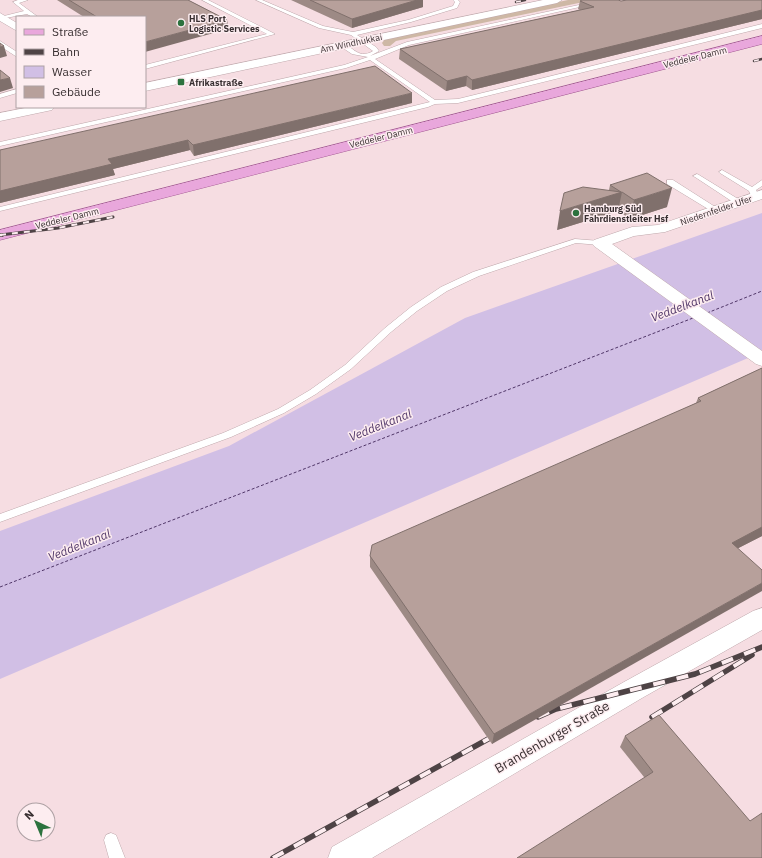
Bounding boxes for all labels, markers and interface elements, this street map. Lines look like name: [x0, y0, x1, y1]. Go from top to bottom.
place label: HLS Port Logistic Services: [189, 13, 260, 34]
legend: [16, 16, 146, 108]
marker: HLS Port Logistic Services: [176, 18, 186, 28]
text: Straße: [52, 24, 89, 39]
street label: Am Windhukkai: [319, 31, 383, 55]
text: Bahn: [52, 44, 80, 59]
street label: Veddeler Damm: [662, 44, 728, 70]
text: Wasser: [52, 64, 92, 79]
marker: Afrikastraße: [176, 77, 186, 87]
place label: Afrikastraße: [189, 77, 243, 88]
text: Gebäude: [52, 84, 101, 99]
street label: Veddeler Damm: [348, 124, 414, 150]
street label: Niedernfelder Ufer: [679, 192, 754, 227]
place label: Hamburg Süd Fahrdienstleiter Hsf: [584, 203, 669, 224]
street label: Veddeler Damm: [34, 205, 100, 231]
marker: Hamburg Süd Fahrdienstleiter Hsf: [571, 208, 581, 218]
water label: Veddelkanal: [648, 287, 716, 325]
water label: Veddelkanal: [347, 405, 414, 444]
water label: Veddelkanal: [46, 525, 113, 564]
street label: Brandenburger Straße: [491, 697, 613, 777]
north arrow: [16, 802, 56, 842]
text: N: [21, 807, 37, 823]

